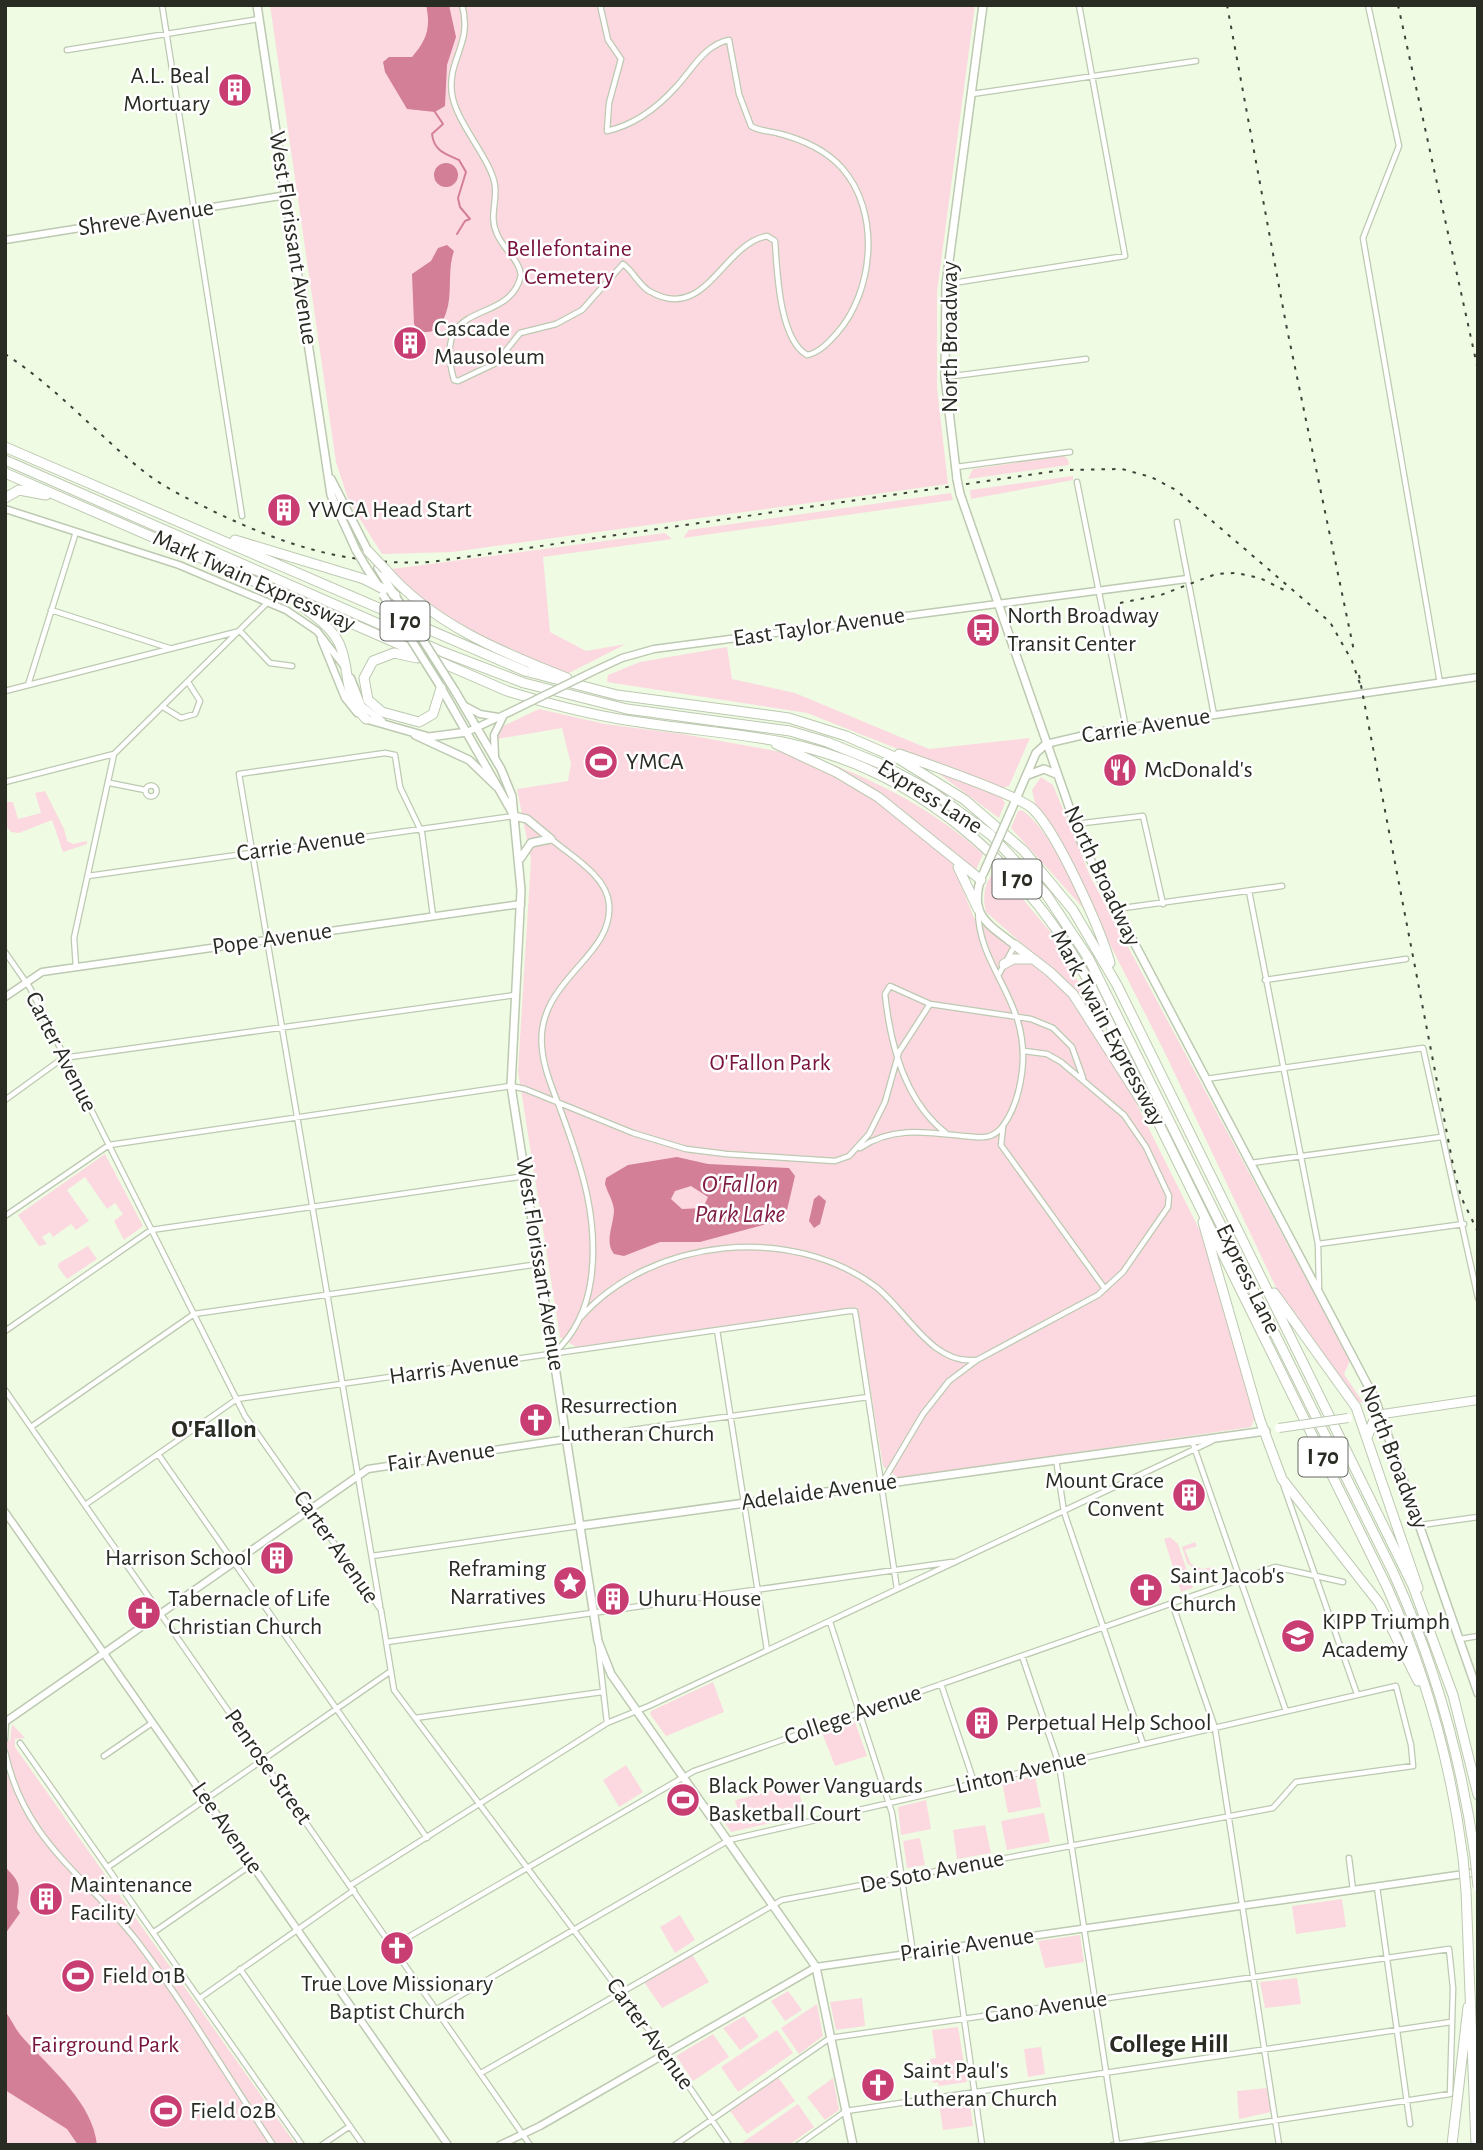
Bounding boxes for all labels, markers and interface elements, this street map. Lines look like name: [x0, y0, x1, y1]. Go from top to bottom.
place label: A.L. Beal Mortuary: [123, 64, 210, 116]
building icon: A.L. Beal Mortuary: [216, 71, 254, 109]
street label: West Florissant Avenue: [264, 129, 322, 347]
street label: Shreve Avenue: [77, 195, 215, 241]
park label: Bellefontaine Cemetery: [506, 237, 632, 289]
street label: North Broadway: [938, 261, 962, 413]
place label: Cascade Mausoleum: [434, 317, 545, 369]
building icon: Cascade Mausoleum: [391, 324, 429, 362]
building icon: YWCA Head Start: [265, 491, 303, 529]
place label: YWCA Head Start: [308, 498, 472, 522]
street label: Mark Twain Expressway: [149, 526, 359, 636]
road number: I 70: [380, 601, 430, 640]
street label: East Taylor Avenue: [732, 603, 906, 651]
place label: North Broadway Transit Center: [1007, 604, 1159, 656]
bus stop icon: North Broadway Transit Center: [964, 611, 1002, 649]
street label: Carrie Avenue: [1080, 704, 1212, 748]
sports icon: YMCA: [582, 743, 620, 781]
place label: YMCA: [626, 750, 684, 774]
restaurant icon: McDonald's: [1101, 751, 1139, 789]
street label: Express Lane: [873, 755, 987, 839]
place label: McDonald's: [1144, 758, 1253, 782]
street label: North Broadway: [1059, 802, 1145, 950]
street label: Carrie Avenue: [235, 824, 367, 866]
road number: I 70: [992, 860, 1042, 898]
street label: Pope Avenue: [211, 919, 333, 959]
street label: Mark Twain Expressway: [1046, 926, 1170, 1130]
street label: Carter Avenue: [21, 988, 101, 1116]
park label: O'Fallon Park: [710, 1051, 830, 1075]
street label: West Florissant Avenue: [511, 1155, 569, 1373]
water label: O'Fallon Park Lake: [695, 1171, 786, 1227]
street label: Express Lane: [1211, 1220, 1285, 1338]
street label: Harris Avenue: [388, 1347, 520, 1389]
street label: North Broadway: [1356, 1382, 1432, 1532]
place label: Resurrection Lutheran Church: [560, 1394, 715, 1446]
church icon: Resurrection Lutheran Church: [517, 1401, 555, 1439]
district label: O'Fallon: [171, 1416, 257, 1442]
street label: Fair Avenue: [386, 1438, 496, 1476]
road number: I 70: [1298, 1438, 1348, 1476]
street label: Adelaide Avenue: [740, 1469, 898, 1515]
place label: Mount Grace Convent: [1045, 1469, 1164, 1521]
building icon: Mount Grace Convent: [1170, 1476, 1208, 1514]
street label: Carter Avenue: [289, 1486, 383, 1608]
building icon: Harrison School: [258, 1539, 296, 1577]
place label: Harrison School: [105, 1546, 252, 1570]
place label: Reframing Narratives: [448, 1557, 546, 1609]
place icon: Reframing Narratives: [551, 1564, 589, 1602]
place label: Saint Jacob's Church: [1170, 1564, 1285, 1616]
church icon: Saint Jacob's Church: [1127, 1571, 1165, 1609]
building icon: Uhuru House: [594, 1580, 632, 1618]
place label: Tabernacle of Life Christian Church: [168, 1587, 330, 1639]
place label: Uhuru House: [638, 1587, 761, 1611]
church icon: Tabernacle of Life Christian Church: [125, 1594, 163, 1632]
place label: KIPP Triumph Academy: [1322, 1610, 1450, 1662]
school or university icon: KIPP Triumph Academy: [1279, 1617, 1317, 1655]
street label: College Avenue: [781, 1680, 925, 1750]
building icon: Perpetual Help School: [963, 1704, 1001, 1742]
street label: Penrose Street: [220, 1705, 317, 1829]
place label: Perpetual Help School: [1006, 1711, 1212, 1735]
street label: Linton Avenue: [953, 1745, 1089, 1799]
place label: Black Power Vanguards Basketball Court: [708, 1774, 923, 1826]
street label: Lee Avenue: [187, 1778, 267, 1878]
sports icon: Black Power Vanguards Basketball Court: [664, 1781, 702, 1819]
street label: De Soto Avenue: [858, 1846, 1006, 1898]
place label: Maintenance Facility: [70, 1873, 192, 1925]
building icon: Maintenance Facility: [27, 1880, 65, 1918]
street label: Prairie Avenue: [898, 1924, 1036, 1966]
church icon: True Love Missionary Baptist Church: [378, 1929, 416, 1967]
sports icon: Field 01B: [59, 1957, 97, 1995]
place label: Field 01B: [102, 1964, 185, 1988]
place label: True Love Missionary Baptist Church: [301, 1972, 493, 2024]
street label: Carter Avenue: [602, 1974, 698, 2094]
street label: Gano Avenue: [983, 1987, 1109, 2027]
district label: College Hill: [1109, 2031, 1229, 2057]
park label: Fairground Park: [31, 2033, 179, 2057]
place label: Saint Paul's Lutheran Church: [903, 2059, 1058, 2111]
church icon: Saint Paul's Lutheran Church: [859, 2066, 897, 2104]
sports icon: Field 02B: [147, 2092, 185, 2130]
place label: Field 02B: [190, 2099, 276, 2123]

